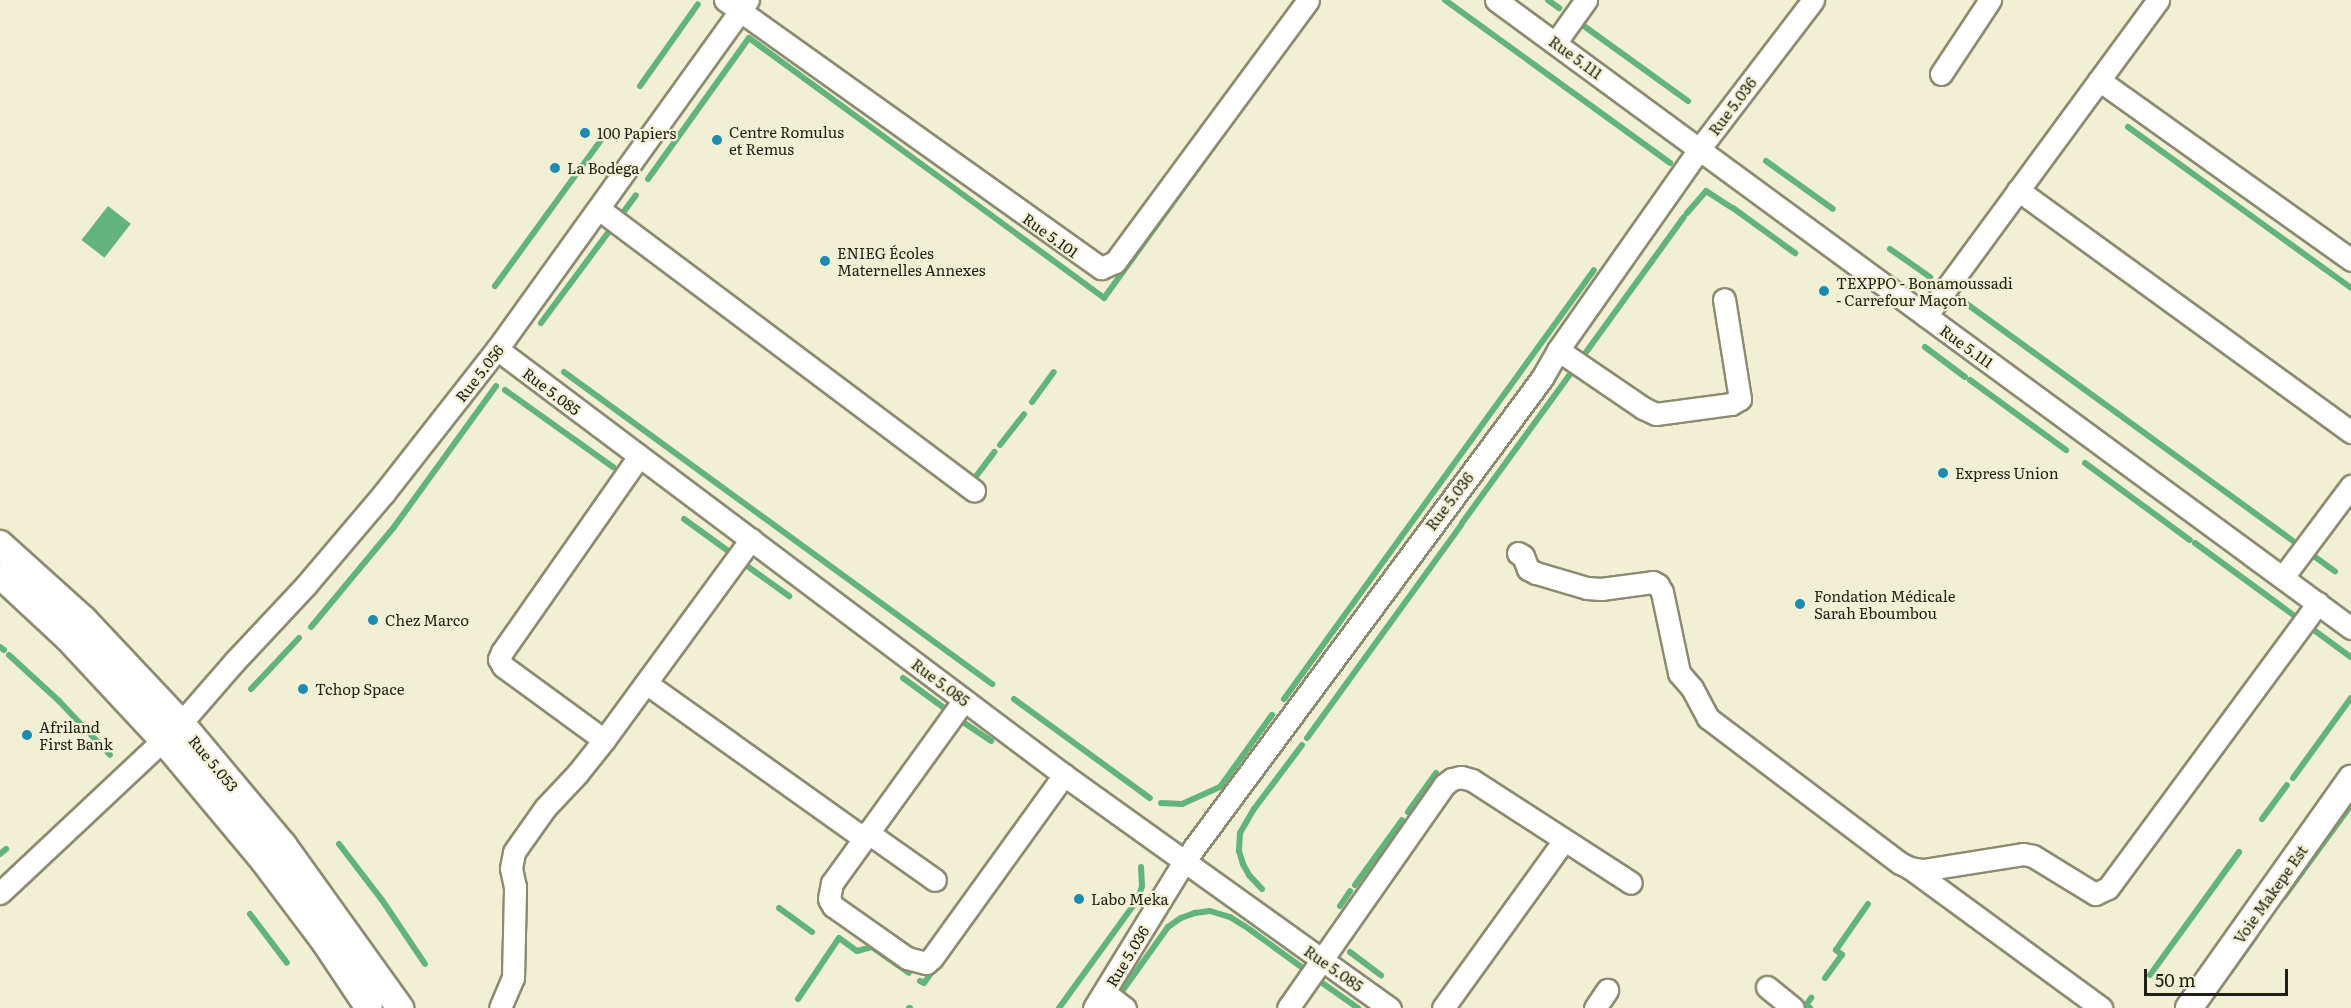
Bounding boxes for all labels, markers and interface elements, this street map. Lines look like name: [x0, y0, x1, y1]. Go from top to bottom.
street label: Rue 5.111: [1546, 32, 1606, 82]
street label: Rue 5.036: [1704, 74, 1760, 138]
place label: Centre Romulus et Remus: [729, 122, 844, 157]
place label: 100 Papiers: [597, 124, 676, 142]
marker: 100 Papiers: [578, 126, 592, 140]
marker: Centre Romulus et Remus: [710, 133, 724, 147]
place label: La Bodega: [567, 159, 639, 177]
marker: La Bodega: [548, 161, 562, 175]
street label: Rue 5.101: [1020, 209, 1082, 261]
place label: ENIEG Écoles Maternelles Annexes: [837, 243, 985, 278]
marker: ENIEG Écoles Maternelles Annexes: [818, 254, 832, 268]
place label: TEXPPO - Bonamoussadi - Carrefour Maçon: [1836, 273, 2013, 308]
marker: TEXPPO - Bonamoussadi - Carrefour Maçon: [1817, 284, 1831, 298]
street label: Rue 5.111: [1937, 321, 1997, 371]
street label: Rue 5.056: [451, 341, 507, 405]
street label: Rue 5.085: [520, 363, 584, 419]
place label: Express Union: [1955, 464, 2059, 482]
marker: Express Union: [1936, 466, 1950, 480]
street label: Rue 5.036: [1421, 469, 1477, 533]
place label: Fondation Médicale Sarah Eboumbou: [1814, 586, 1955, 621]
marker: Fondation Médicale Sarah Eboumbou: [1791, 595, 1809, 613]
place label: Chez Marco: [385, 611, 469, 629]
marker: Chez Marco: [366, 613, 380, 627]
street label: Rue 5.085: [909, 654, 973, 710]
place label: Tchop Space: [315, 680, 405, 698]
marker: Tchop Space: [296, 682, 310, 696]
place label: Afriland First Bank: [39, 717, 113, 752]
marker: Afriland First Bank: [20, 728, 34, 742]
street label: Rue 5.053: [185, 731, 243, 795]
street label: Voie Makepe Est: [2229, 841, 2311, 947]
place label: Labo Meka: [1091, 890, 1169, 908]
marker: Labo Meka: [1072, 892, 1086, 906]
street label: Rue 5.036: [1102, 922, 1152, 990]
street label: Rue 5.085: [1301, 941, 1367, 995]
scale bar: [2147, 957, 2291, 995]
text: 50 m: [2155, 966, 2196, 993]

